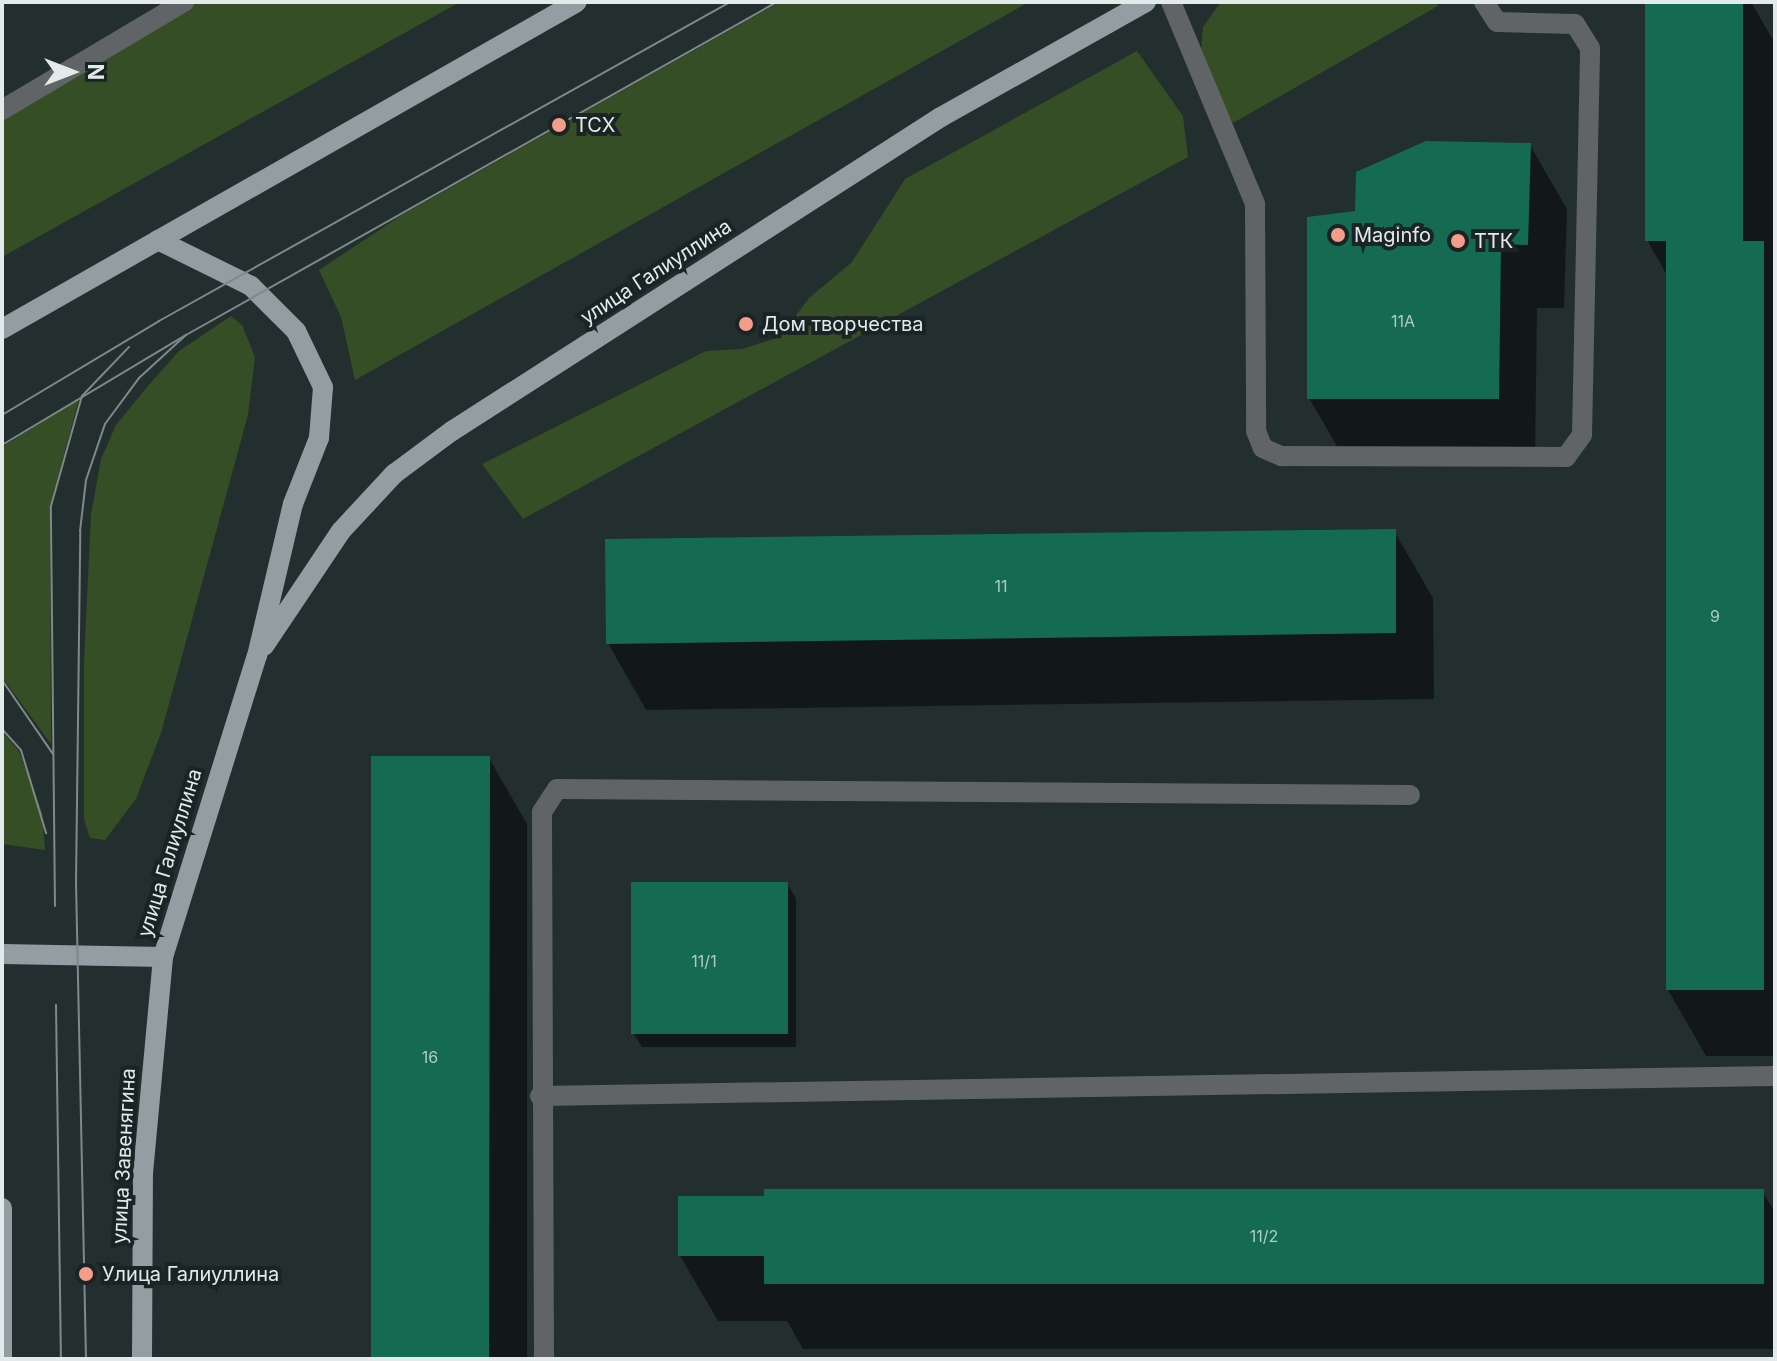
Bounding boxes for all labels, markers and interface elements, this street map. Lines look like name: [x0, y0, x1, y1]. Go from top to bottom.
north arrow: [32, 32, 112, 112]
text: N: [83, 64, 109, 80]
place label: ТСХ: [575, 113, 615, 137]
marker: ТСХ: [550, 116, 568, 134]
street label: улица Галиуллина: [576, 214, 736, 330]
place label: Maginfo: [1354, 223, 1431, 247]
marker: Maginfo: [1329, 226, 1347, 244]
place label: ТТК: [1474, 229, 1513, 253]
marker: ТТК: [1449, 232, 1467, 250]
house number: 11А: [1391, 311, 1415, 331]
place label: Дом творчества: [762, 312, 924, 336]
marker: Дом творчества: [737, 315, 755, 333]
house number: 11: [994, 576, 1008, 596]
house number: 9: [1710, 606, 1720, 626]
street label: улица Галиуллина: [133, 766, 207, 940]
house number: 11/1: [691, 951, 717, 971]
house number: 16: [422, 1047, 438, 1067]
street label: улица Завенягина: [107, 1068, 141, 1244]
house number: 11/2: [1250, 1226, 1278, 1246]
place label: Улица Галиуллина: [102, 1262, 279, 1286]
marker: Улица Галиуллина: [77, 1265, 95, 1283]

